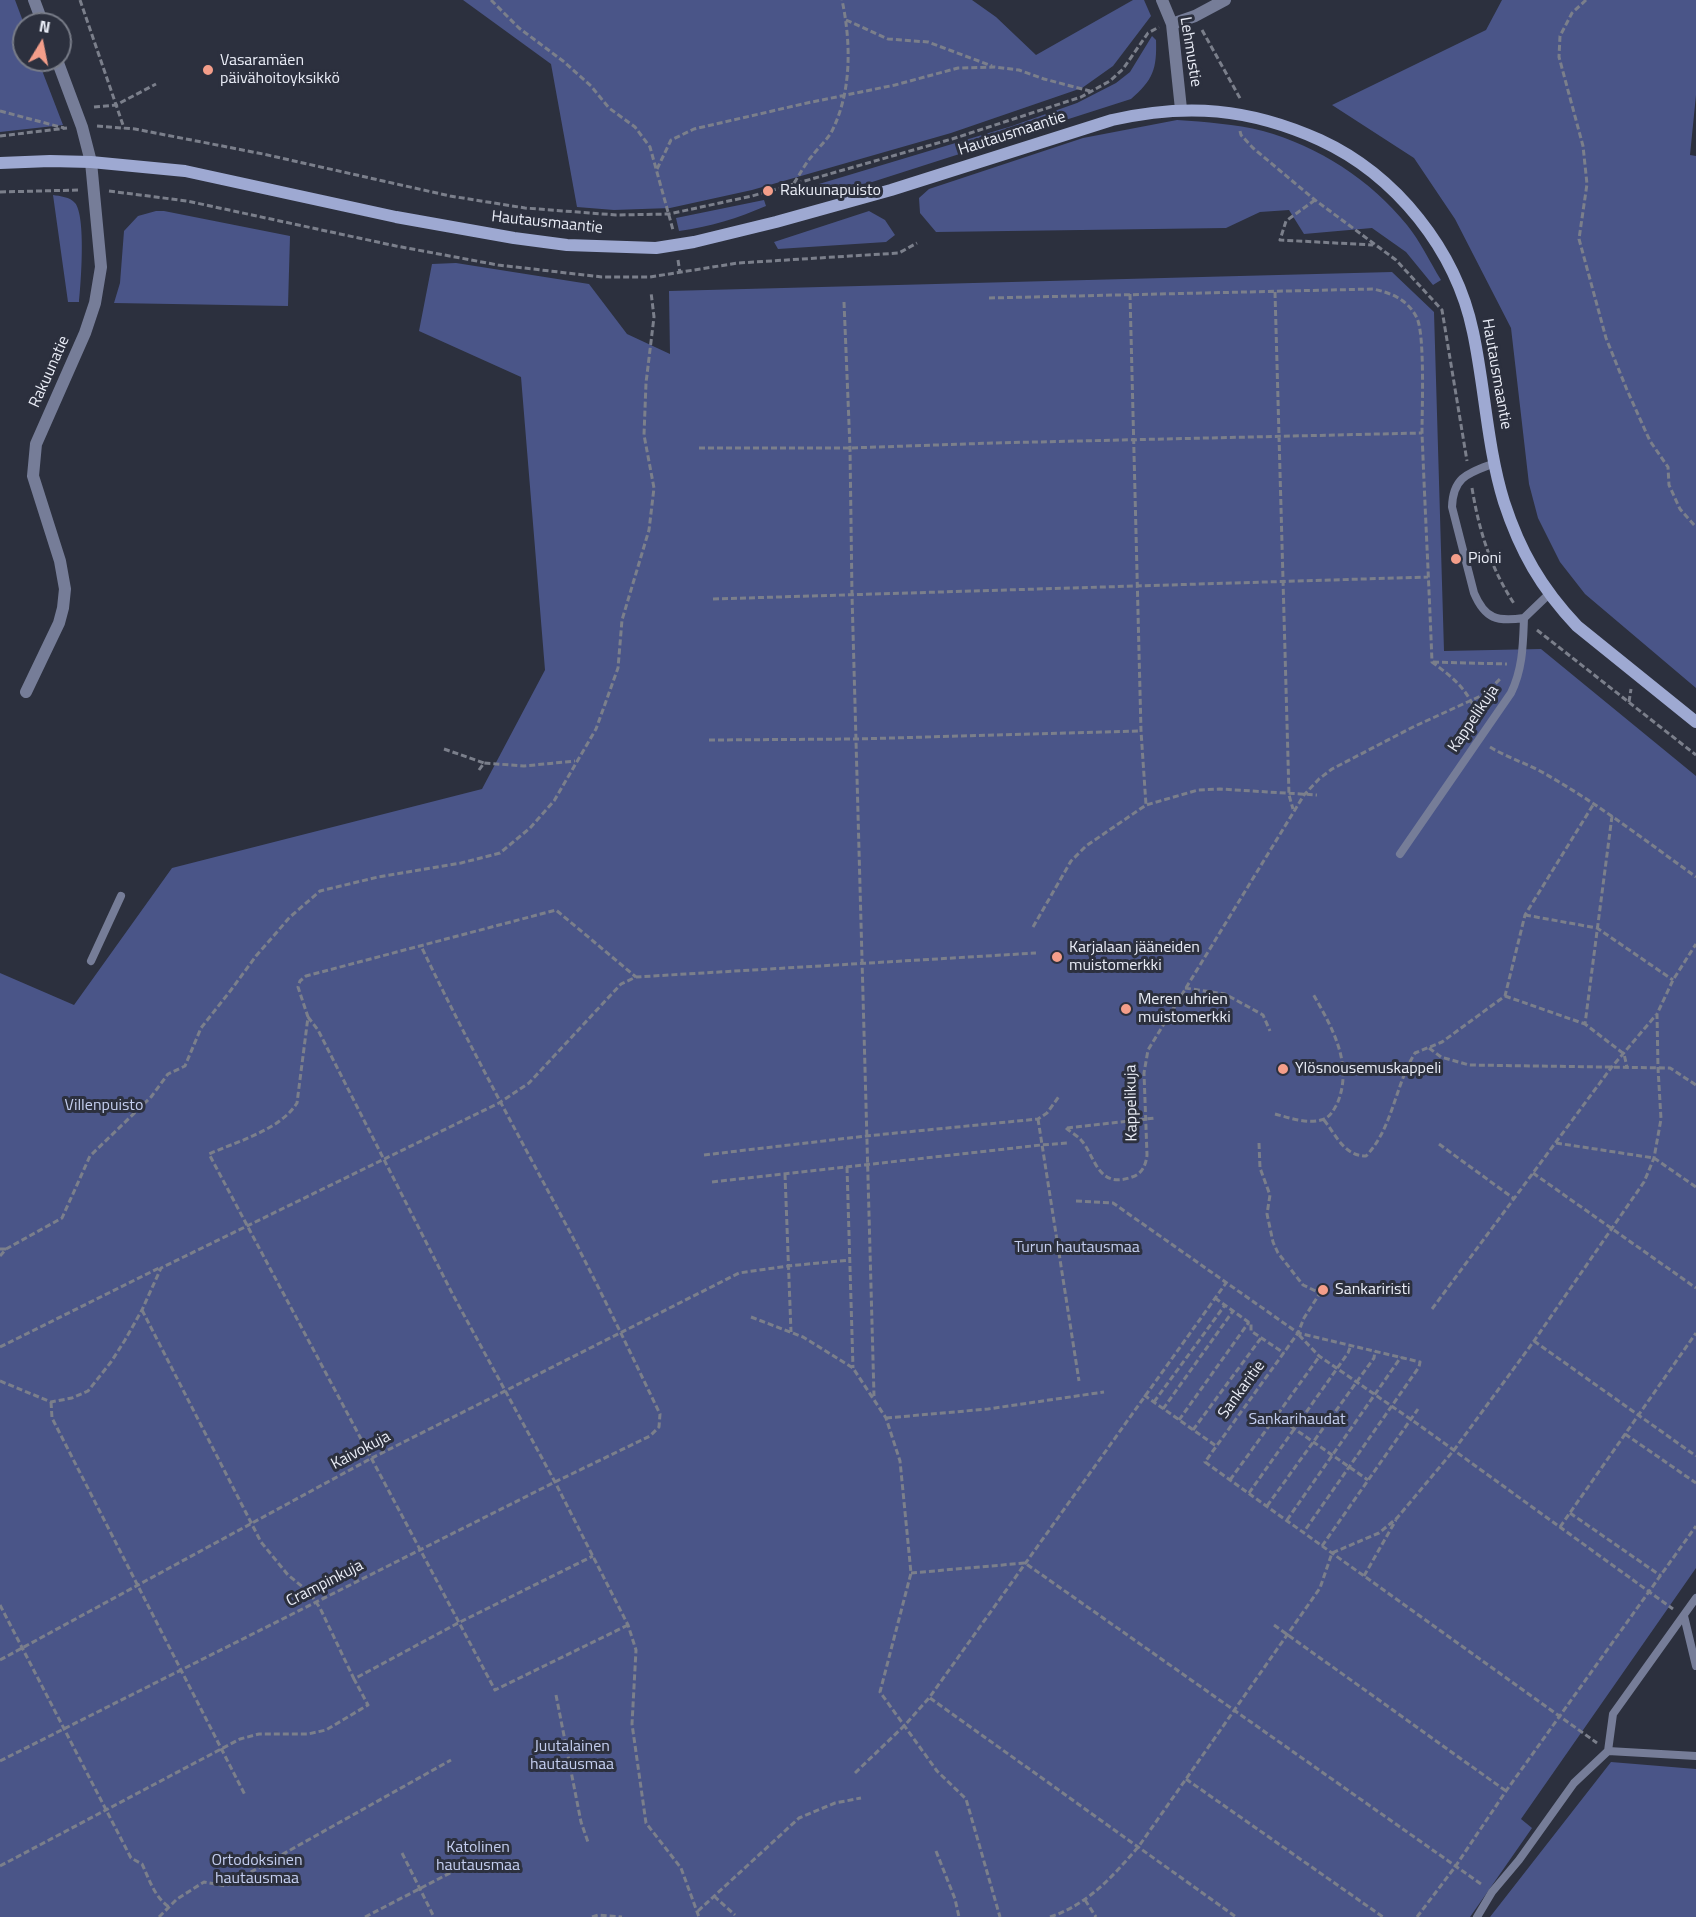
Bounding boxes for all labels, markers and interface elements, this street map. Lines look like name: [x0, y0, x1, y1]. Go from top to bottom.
north arrow: [12, 12, 72, 72]
text: N: [37, 13, 52, 39]
street label: Lehmustie: [1175, 16, 1205, 88]
place label: Vasaramäen päivähoitoyksikkö: [220, 51, 340, 89]
marker: Vasaramäen päivähoitoyksikkö: [201, 63, 215, 77]
street label: Hautausmaantie: [956, 108, 1068, 160]
place label: Rakuunapuisto: [780, 181, 881, 201]
marker: Rakuunapuisto: [761, 184, 775, 198]
street label: Hautausmaantie: [490, 208, 604, 238]
street label: Hautausmaantie: [1477, 317, 1515, 431]
street label: Rakuunatie: [26, 333, 74, 411]
place label: Pioni: [1468, 549, 1502, 569]
marker: Pioni: [1449, 552, 1463, 566]
street label: Kappelikuja: [1445, 682, 1503, 756]
place label: Karjalaan jääneiden muistomerkki: [1069, 938, 1200, 976]
marker: Karjalaan jääneiden muistomerkki: [1050, 950, 1064, 964]
place label: Meren uhrien muistomerkki: [1138, 990, 1231, 1028]
marker: Meren uhrien muistomerkki: [1119, 1002, 1133, 1016]
place label: Ylösnousemuskappeli: [1295, 1059, 1441, 1079]
marker: Ylösnousemuskappeli: [1276, 1062, 1290, 1076]
street label: Kappelikuja: [1122, 1064, 1142, 1142]
park label: Villenpuisto: [65, 1096, 143, 1116]
park label: Turun hautausmaa: [1014, 1238, 1140, 1258]
place label: Sankariristi: [1335, 1280, 1411, 1300]
marker: Sankariristi: [1316, 1283, 1330, 1297]
street label: Sankaritie: [1214, 1357, 1270, 1423]
park label: Sankarihaudat: [1248, 1410, 1346, 1430]
street label: Kaivokuja: [328, 1427, 394, 1475]
street label: Crampinkuja: [283, 1556, 367, 1612]
park label: Juutalainen hautausmaa: [530, 1737, 614, 1775]
park label: Katolinen hautausmaa: [436, 1838, 520, 1876]
park label: Ortodoksinen hautausmaa: [212, 1851, 302, 1889]

